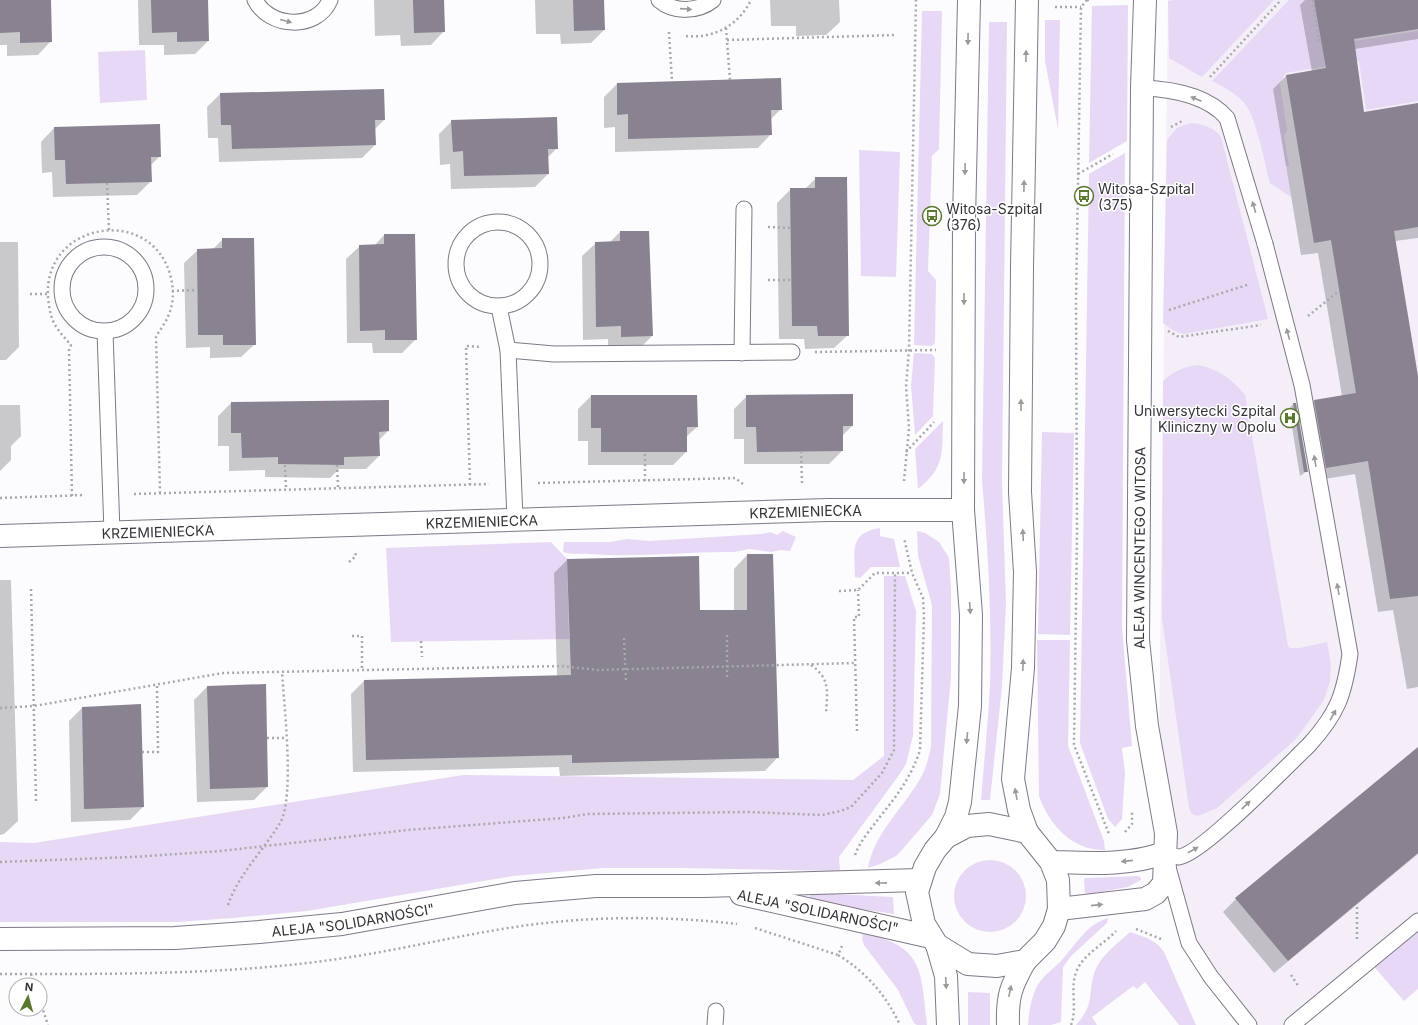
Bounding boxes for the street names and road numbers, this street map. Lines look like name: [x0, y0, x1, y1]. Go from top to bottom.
street label: ALEJA WINCENTEGO WITOSA: [1129, 446, 1148, 650]
street label: KRZEMIENIECKA: [749, 502, 862, 521]
street label: KRZEMIENIECKA: [425, 511, 539, 531]
street label: KRZEMIENIECKA: [101, 521, 215, 541]
street label: ALEJA "SOLIDARNOŚCI": [736, 886, 900, 936]
street label: ALEJA "SOLIDARNOŚCI": [271, 899, 436, 939]

